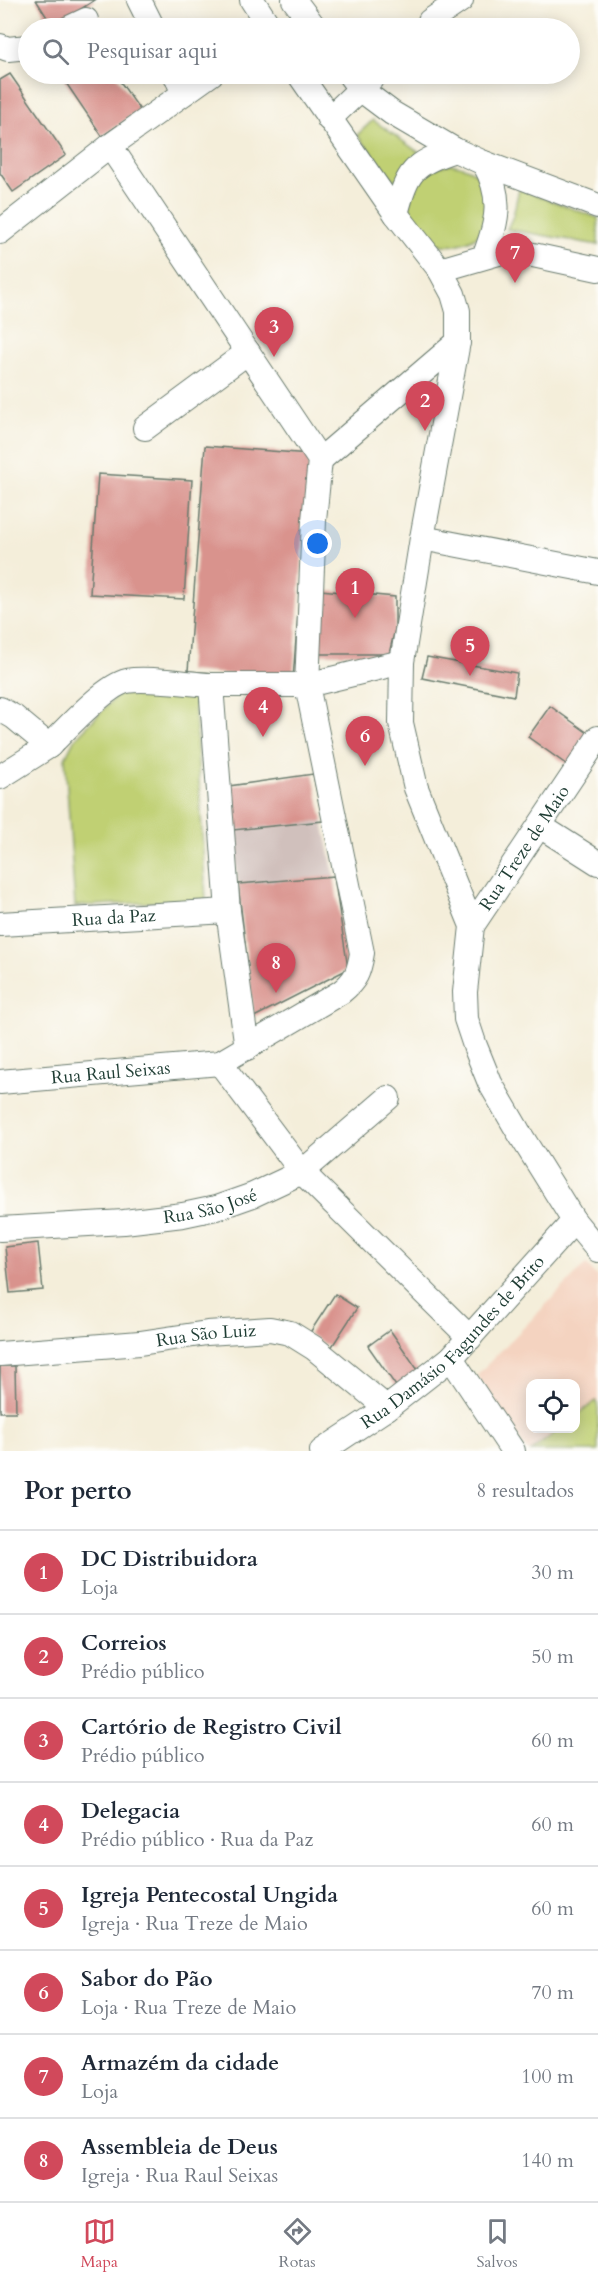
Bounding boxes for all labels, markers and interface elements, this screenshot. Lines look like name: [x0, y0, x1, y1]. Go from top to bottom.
search box: [18, 18, 580, 84]
icon: search: [39, 35, 72, 68]
text: Pesquisar aqui: [87, 36, 218, 66]
pin: 7: [496, 234, 534, 283]
pin: 3: [254, 308, 294, 357]
pin: 2: [406, 382, 444, 431]
your location: [303, 529, 332, 558]
pin: 1: [336, 568, 374, 618]
pin: 5: [450, 626, 490, 676]
pin: 4: [244, 688, 282, 737]
pin: 6: [346, 716, 385, 766]
street label: Rua Treze de Maio: [473, 780, 576, 916]
street label: Rua da Paz: [71, 903, 156, 932]
pin: 8: [256, 944, 296, 993]
street label: Rua Raul Seixas: [50, 1055, 171, 1090]
street label: Rua São José: [162, 1182, 261, 1230]
street label: Rua Damásio Fagundes de Brito: [356, 1250, 550, 1435]
street label: Rua São Luiz: [154, 1317, 257, 1353]
map controls: [526, 1379, 580, 1433]
button: locate: [526, 1379, 580, 1433]
text: Por perto: [24, 1473, 132, 1508]
text: 8 resultados: [476, 1477, 574, 1504]
text: DC Distribuidora: [81, 1544, 258, 1574]
text: 1: [38, 1559, 49, 1586]
text: 30 m: [531, 1559, 574, 1586]
text: Loja: [81, 1574, 118, 1601]
text: Correios: [81, 1628, 167, 1658]
text: 2: [38, 1643, 49, 1670]
text: 50 m: [531, 1643, 574, 1670]
text: Prédio público: [81, 1658, 205, 1685]
text: Cartório de Registro Civil: [81, 1712, 342, 1742]
text: 3: [38, 1727, 49, 1754]
text: 60 m: [531, 1727, 574, 1754]
text: Prédio público: [81, 1742, 205, 1769]
text: Delegacia: [81, 1796, 180, 1826]
text: 4: [38, 1811, 49, 1838]
text: 60 m: [531, 1811, 574, 1838]
text: Prédio público · Rua da Paz: [81, 1826, 313, 1853]
text: Igreja Pentecostal Ungida: [81, 1880, 338, 1910]
text: 5: [38, 1895, 49, 1922]
text: 60 m: [531, 1895, 574, 1922]
text: Igreja · Rua Treze de Maio: [81, 1910, 308, 1937]
text: Sabor do Pão: [81, 1964, 213, 1994]
text: 6: [38, 1979, 49, 2006]
text: 70 m: [531, 1979, 574, 2006]
text: Loja · Rua Treze de Maio: [81, 1994, 296, 2021]
text: Armazém da cidade: [81, 2048, 279, 2078]
text: 7: [38, 2063, 49, 2090]
text: 100 m: [521, 2063, 574, 2090]
text: Loja: [81, 2078, 118, 2105]
text: Assembleia de Deus: [81, 2132, 278, 2162]
text: 8: [38, 2147, 49, 2174]
text: 140 m: [521, 2147, 574, 2174]
text: Igreja · Rua Raul Seixas: [81, 2162, 278, 2189]
tab: Mapa: [80, 2215, 118, 2273]
tab: Rotas: [279, 2215, 316, 2273]
tab: Salvos: [476, 2215, 518, 2273]

